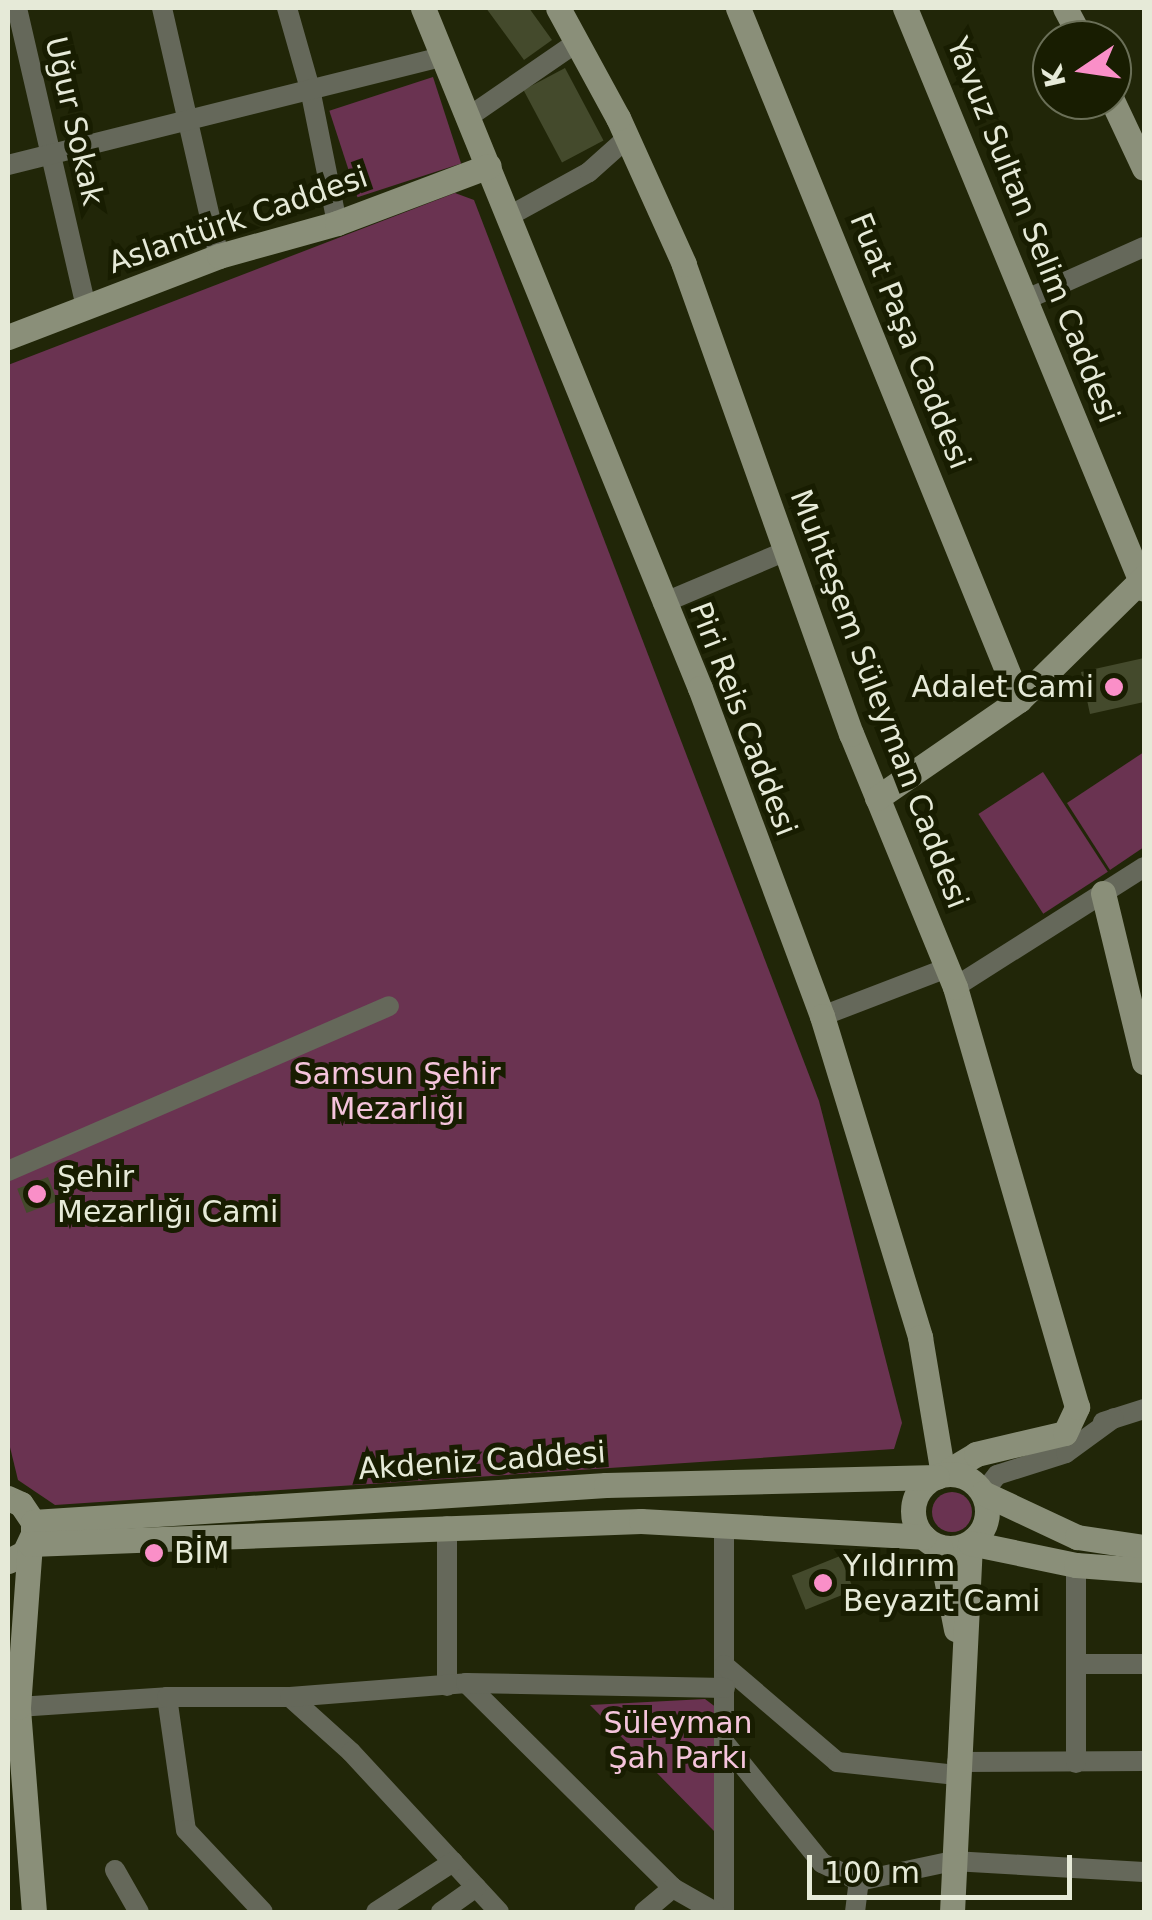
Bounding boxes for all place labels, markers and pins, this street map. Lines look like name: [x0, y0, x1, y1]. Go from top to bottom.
place label: Adalet Cami: [912, 669, 1094, 705]
marker: Adalet Cami: [1103, 676, 1125, 698]
place label: Şehir Mezarlığı Cami: [57, 1159, 278, 1230]
marker: Şehir Mezarlığı Cami: [26, 1183, 48, 1205]
place label: BİM: [174, 1535, 229, 1571]
marker: BİM: [143, 1542, 165, 1564]
place label: Yıldırım Beyazıt Cami: [843, 1548, 1040, 1618]
marker: Yıldırım Beyazıt Cami: [812, 1572, 834, 1594]

